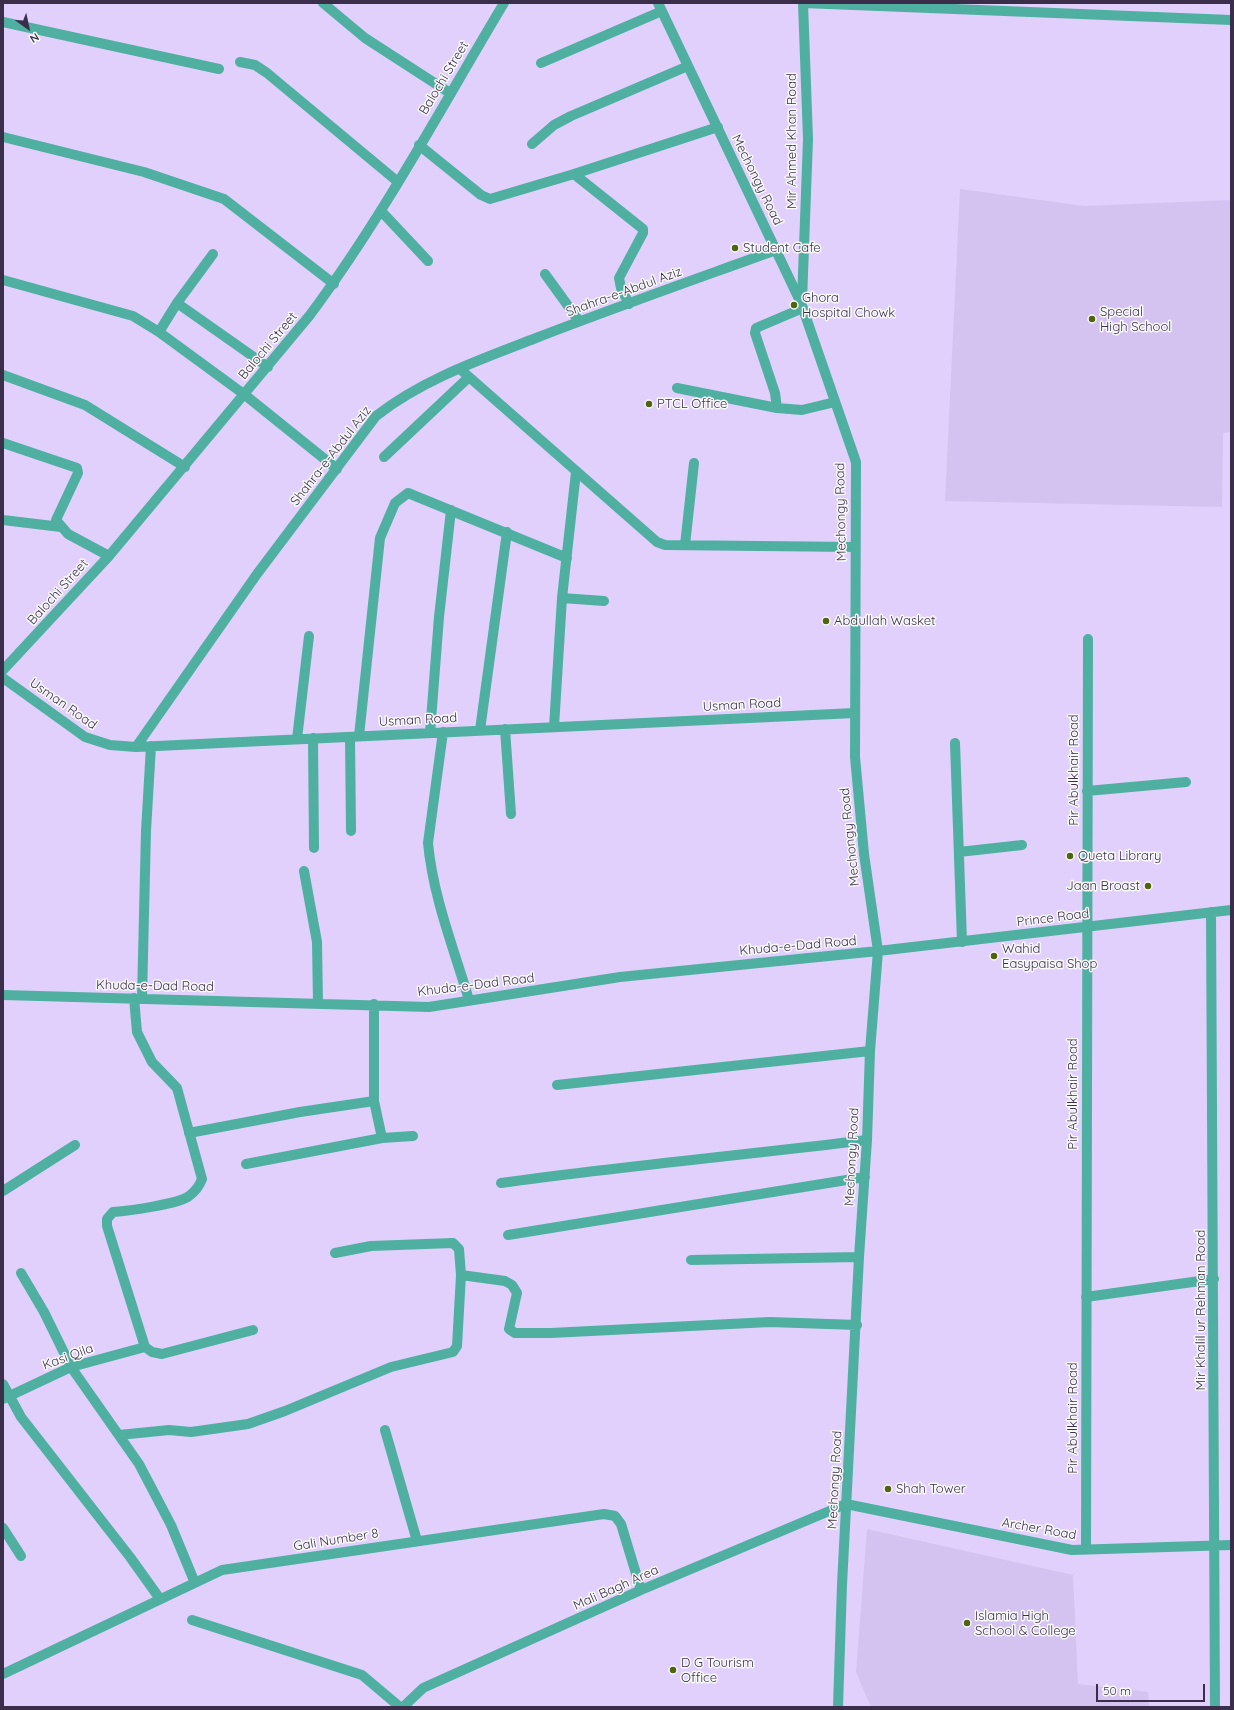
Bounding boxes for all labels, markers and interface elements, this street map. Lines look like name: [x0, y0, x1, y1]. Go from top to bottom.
north arrow: [8, 8, 48, 48]
text: N: [27, 30, 42, 46]
street label: Balochi Street: [416, 38, 472, 118]
street label: Mir Ahmed Khan Road: [784, 73, 800, 209]
street label: Mechongy Road: [728, 132, 786, 228]
place label: Student Cafe: [743, 240, 821, 256]
marker: Student Cafe: [730, 243, 740, 253]
street label: Shahra-e-Abdul Aziz: [564, 264, 684, 320]
place label: Ghora Hospital Chowk: [802, 290, 895, 321]
marker: Ghora Hospital Chowk: [789, 300, 799, 310]
place label: Special High School: [1100, 304, 1171, 335]
street label: Balochi Street: [235, 309, 301, 383]
marker: Special High School: [1087, 314, 1097, 324]
place label: PTCL Office: [657, 396, 727, 412]
marker: PTCL Office: [644, 399, 654, 409]
street label: Shahra-e-Abdul Aziz: [287, 403, 375, 509]
street label: Mechongy Road: [832, 462, 850, 562]
street label: Balochi Street: [24, 556, 92, 628]
place label: Abdullah Wasket: [834, 613, 935, 629]
marker: Abdullah Wasket: [821, 616, 831, 626]
street label: Usman Road: [26, 675, 100, 733]
street label: Usman Road: [702, 695, 782, 715]
street label: Usman Road: [378, 710, 458, 730]
street label: Pir Abulkhair Road: [1066, 714, 1082, 826]
street label: Mechongy Road: [837, 787, 863, 887]
place label: Queta Library: [1078, 848, 1161, 864]
marker: Queta Library: [1065, 851, 1075, 861]
place label: Jaan Broast: [1066, 878, 1140, 894]
marker: Jaan Broast: [1143, 881, 1153, 891]
street label: Prince Road: [1016, 906, 1090, 930]
street label: Khuda-e-Dad Road: [739, 933, 857, 959]
place label: Wahid Easypaisa Shop: [1002, 941, 1097, 972]
marker: Wahid Easypaisa Shop: [989, 951, 999, 961]
street label: Khuda-e-Dad Road: [417, 970, 535, 1000]
street label: Khuda-e-Dad Road: [96, 977, 214, 995]
street label: Pir Abulkhair Road: [1065, 1038, 1081, 1150]
street label: Mechongy Road: [842, 1107, 862, 1207]
street label: Mir Khalil ur Rehman Road: [1193, 1230, 1209, 1390]
street label: Kasi Qila: [41, 1341, 95, 1373]
street label: Pir Abulkhair Road: [1065, 1362, 1081, 1474]
street label: Mechongy Road: [825, 1430, 845, 1530]
place label: Shah Tower: [896, 1481, 966, 1497]
marker: Shah Tower: [883, 1484, 893, 1494]
street label: Archer Road: [1001, 1515, 1077, 1543]
street label: Gali Number 8: [292, 1526, 380, 1554]
street label: Mali Bagh Area: [571, 1562, 661, 1614]
place label: Islamia High School & College: [975, 1608, 1076, 1639]
marker: Islamia High School & College: [962, 1618, 972, 1628]
place label: D G Tourism Office: [681, 1655, 754, 1686]
marker: D G Tourism Office: [668, 1665, 678, 1675]
scale bar: [1098, 1676, 1207, 1702]
text: 50 m: [1103, 1683, 1131, 1698]

